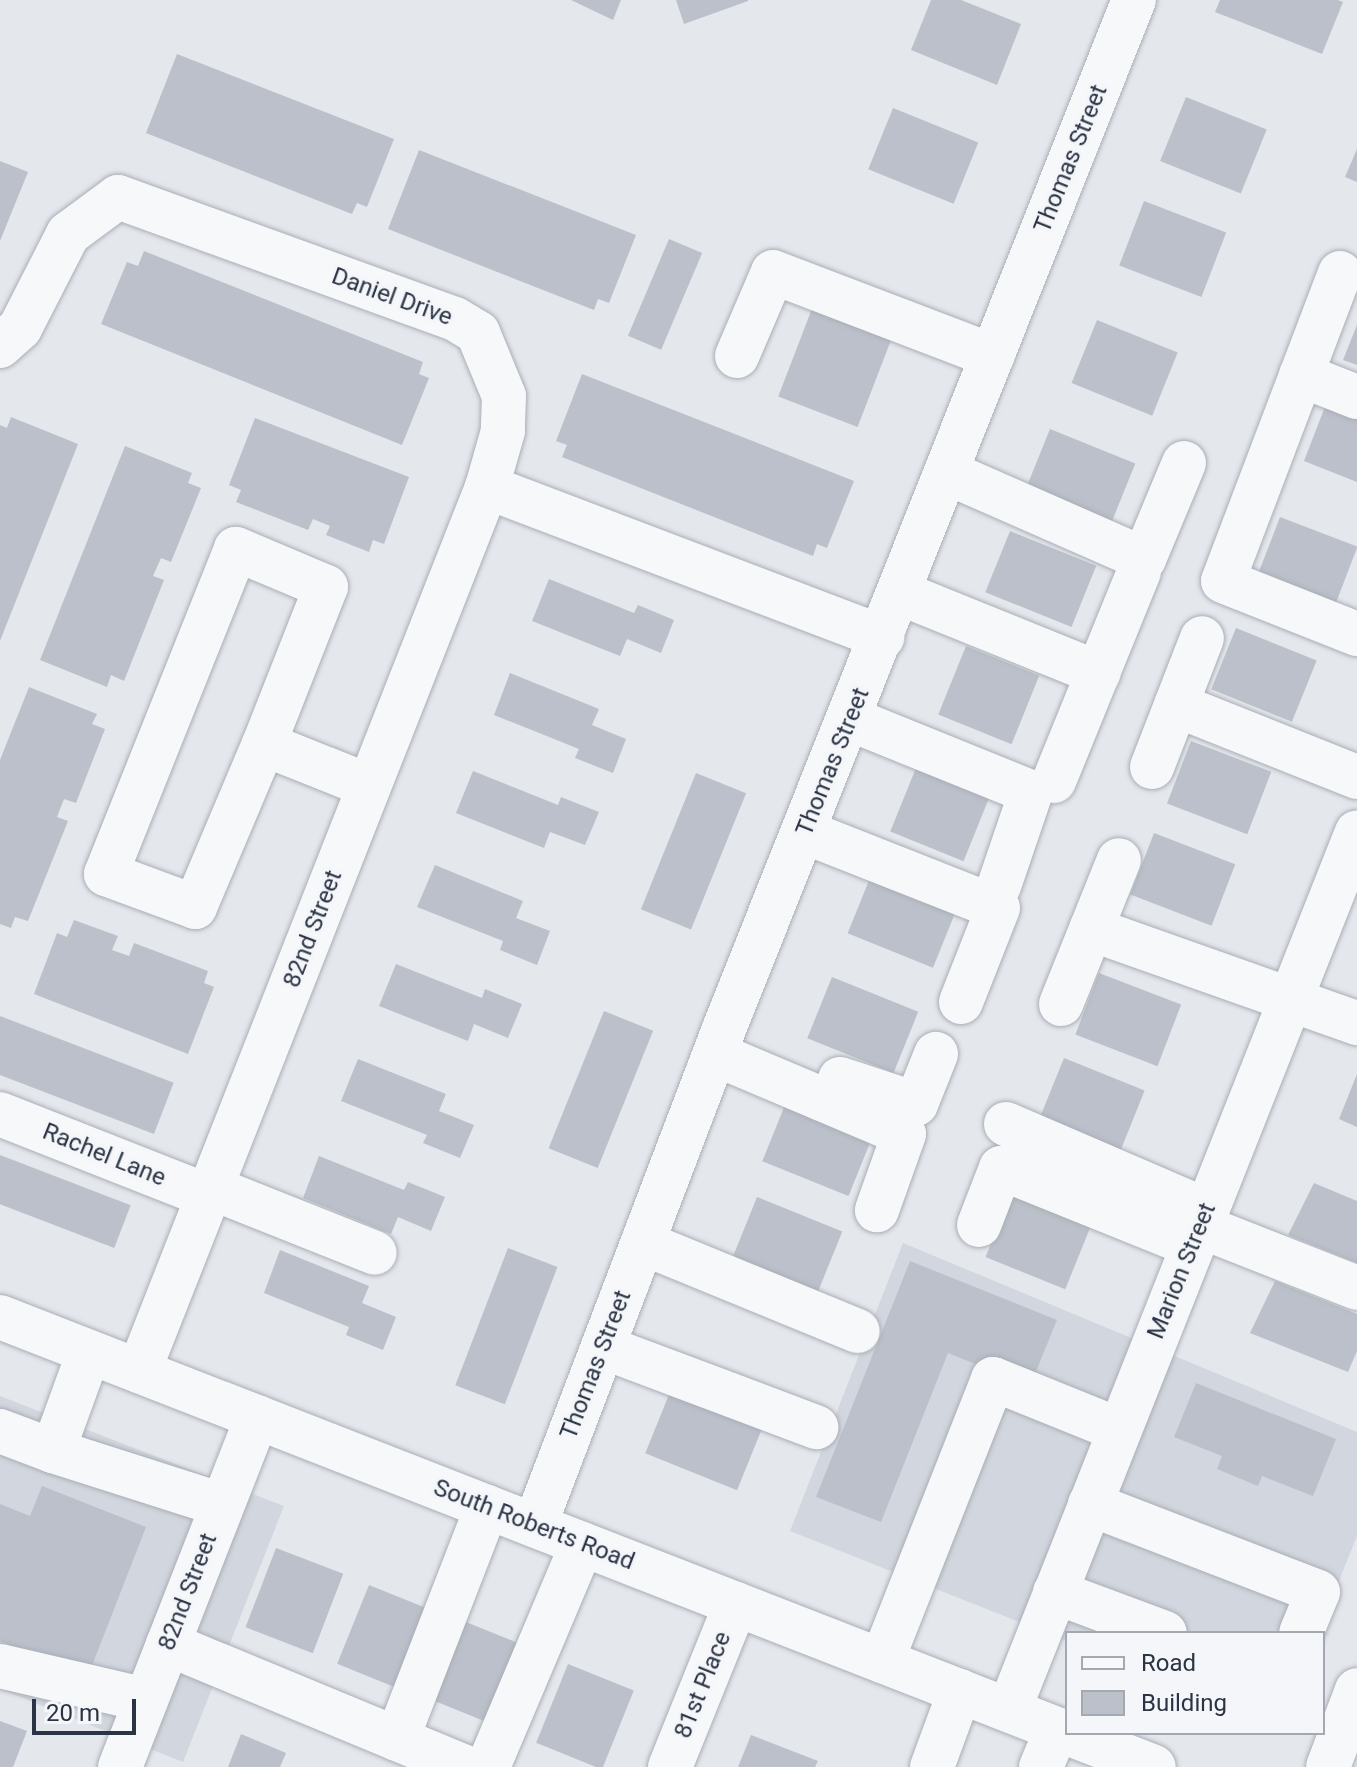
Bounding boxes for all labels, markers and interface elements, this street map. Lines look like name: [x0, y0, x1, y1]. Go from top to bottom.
street label: Thomas Street: [1028, 81, 1114, 237]
street label: Daniel Drive: [328, 262, 456, 332]
street label: Thomas Street: [790, 684, 876, 840]
street label: 82nd Street: [278, 866, 348, 992]
street label: Rachel Lane: [38, 1117, 170, 1193]
street label: Marion Street: [1142, 1199, 1222, 1343]
street label: Thomas Street: [554, 1287, 638, 1443]
street label: South Roberts Road: [429, 1473, 639, 1577]
street label: 82nd Street: [153, 1529, 223, 1655]
street label: 81st Place: [669, 1627, 737, 1743]
legend: [1065, 1631, 1325, 1735]
text: Road: [1141, 1649, 1196, 1677]
scale bar: [36, 1683, 140, 1733]
text: Building: [1141, 1689, 1227, 1717]
text: 20 m: [46, 1699, 100, 1727]

